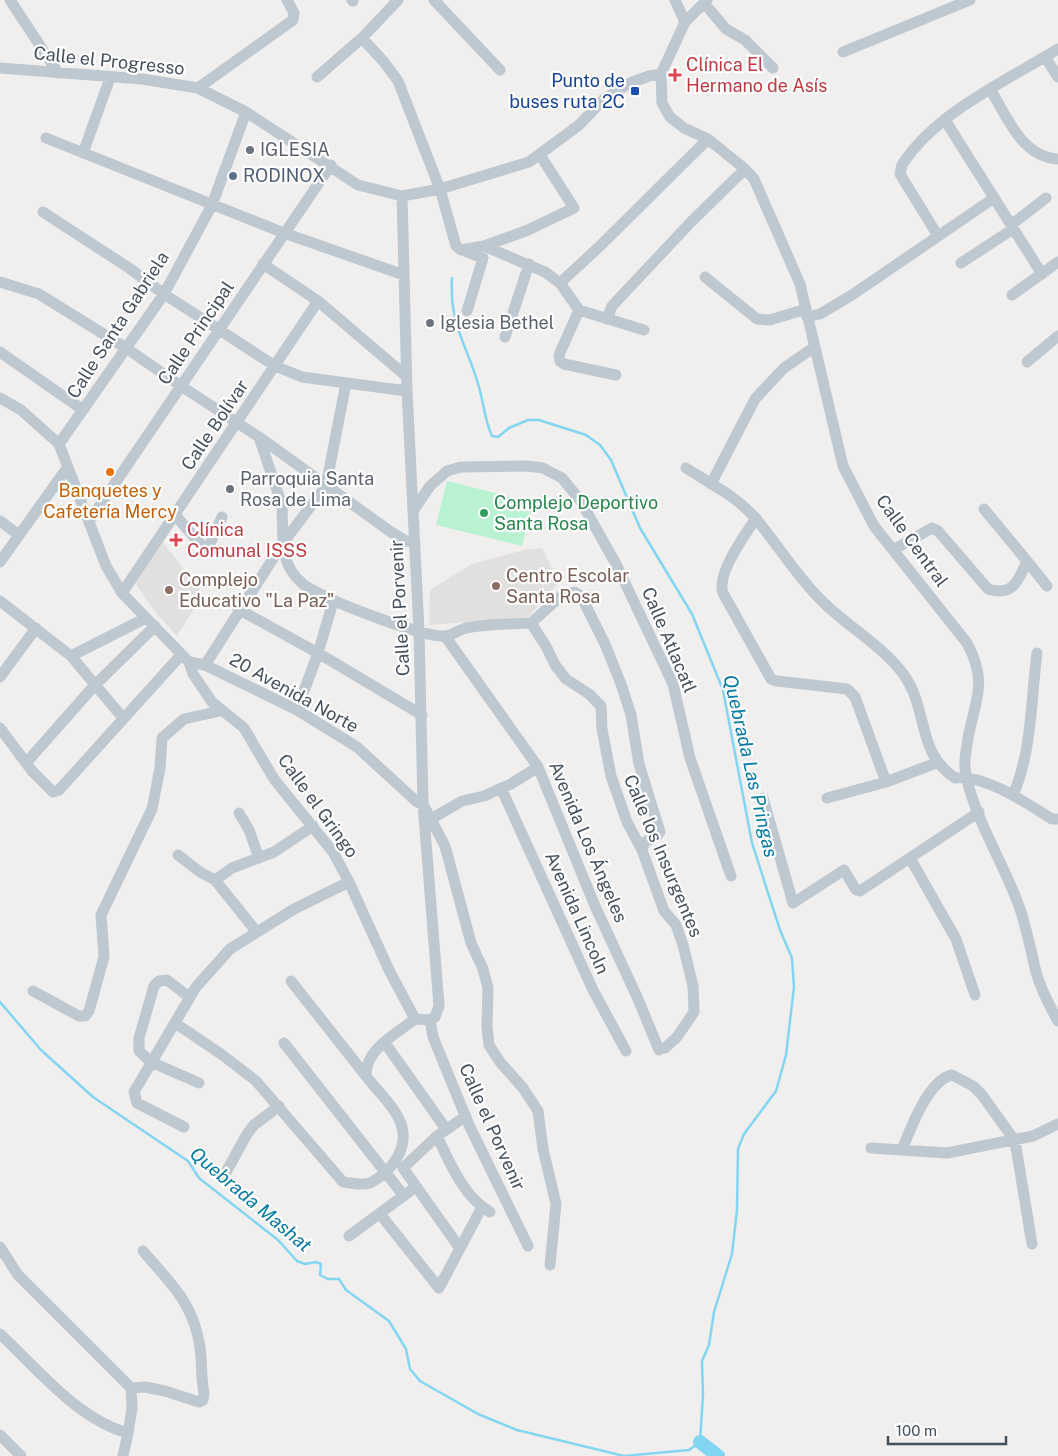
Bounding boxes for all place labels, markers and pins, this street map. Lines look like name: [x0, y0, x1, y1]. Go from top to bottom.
place label: Clínica El Hermano de Asís: [686, 54, 827, 96]
marker: Clínica El Hermano de Asís: [668, 68, 682, 82]
place label: Punto de buses ruta 2C: [509, 70, 625, 112]
marker: Punto de buses ruta 2C: [629, 85, 641, 97]
place label: IGLESIA: [260, 139, 330, 160]
marker: IGLESIA: [244, 144, 256, 156]
place label: RODINOX: [243, 165, 325, 186]
marker: RODINOX: [227, 170, 239, 182]
place label: Iglesia Bethel: [440, 312, 554, 333]
marker: Iglesia Bethel: [424, 317, 436, 329]
marker: Banquetes y Cafetería Mercy: [104, 466, 116, 478]
place label: Parroquia Santa Rosa de Lima: [240, 468, 374, 510]
place label: Banquetes y Cafetería Mercy: [43, 480, 177, 522]
marker: Parroquia Santa Rosa de Lima: [224, 483, 236, 495]
place label: Complejo Deportivo Santa Rosa: [494, 492, 658, 534]
marker: Complejo Deportivo Santa Rosa: [478, 507, 490, 519]
place label: Clínica Comunal ISSS: [187, 519, 307, 561]
marker: Clínica Comunal ISSS: [169, 533, 183, 547]
place label: Centro Escolar Santa Rosa: [506, 565, 629, 607]
place label: Complejo Educativo "La Paz": [179, 569, 334, 611]
marker: Centro Escolar Santa Rosa: [490, 580, 502, 592]
marker: Complejo Educativo "La Paz": [163, 584, 175, 596]

